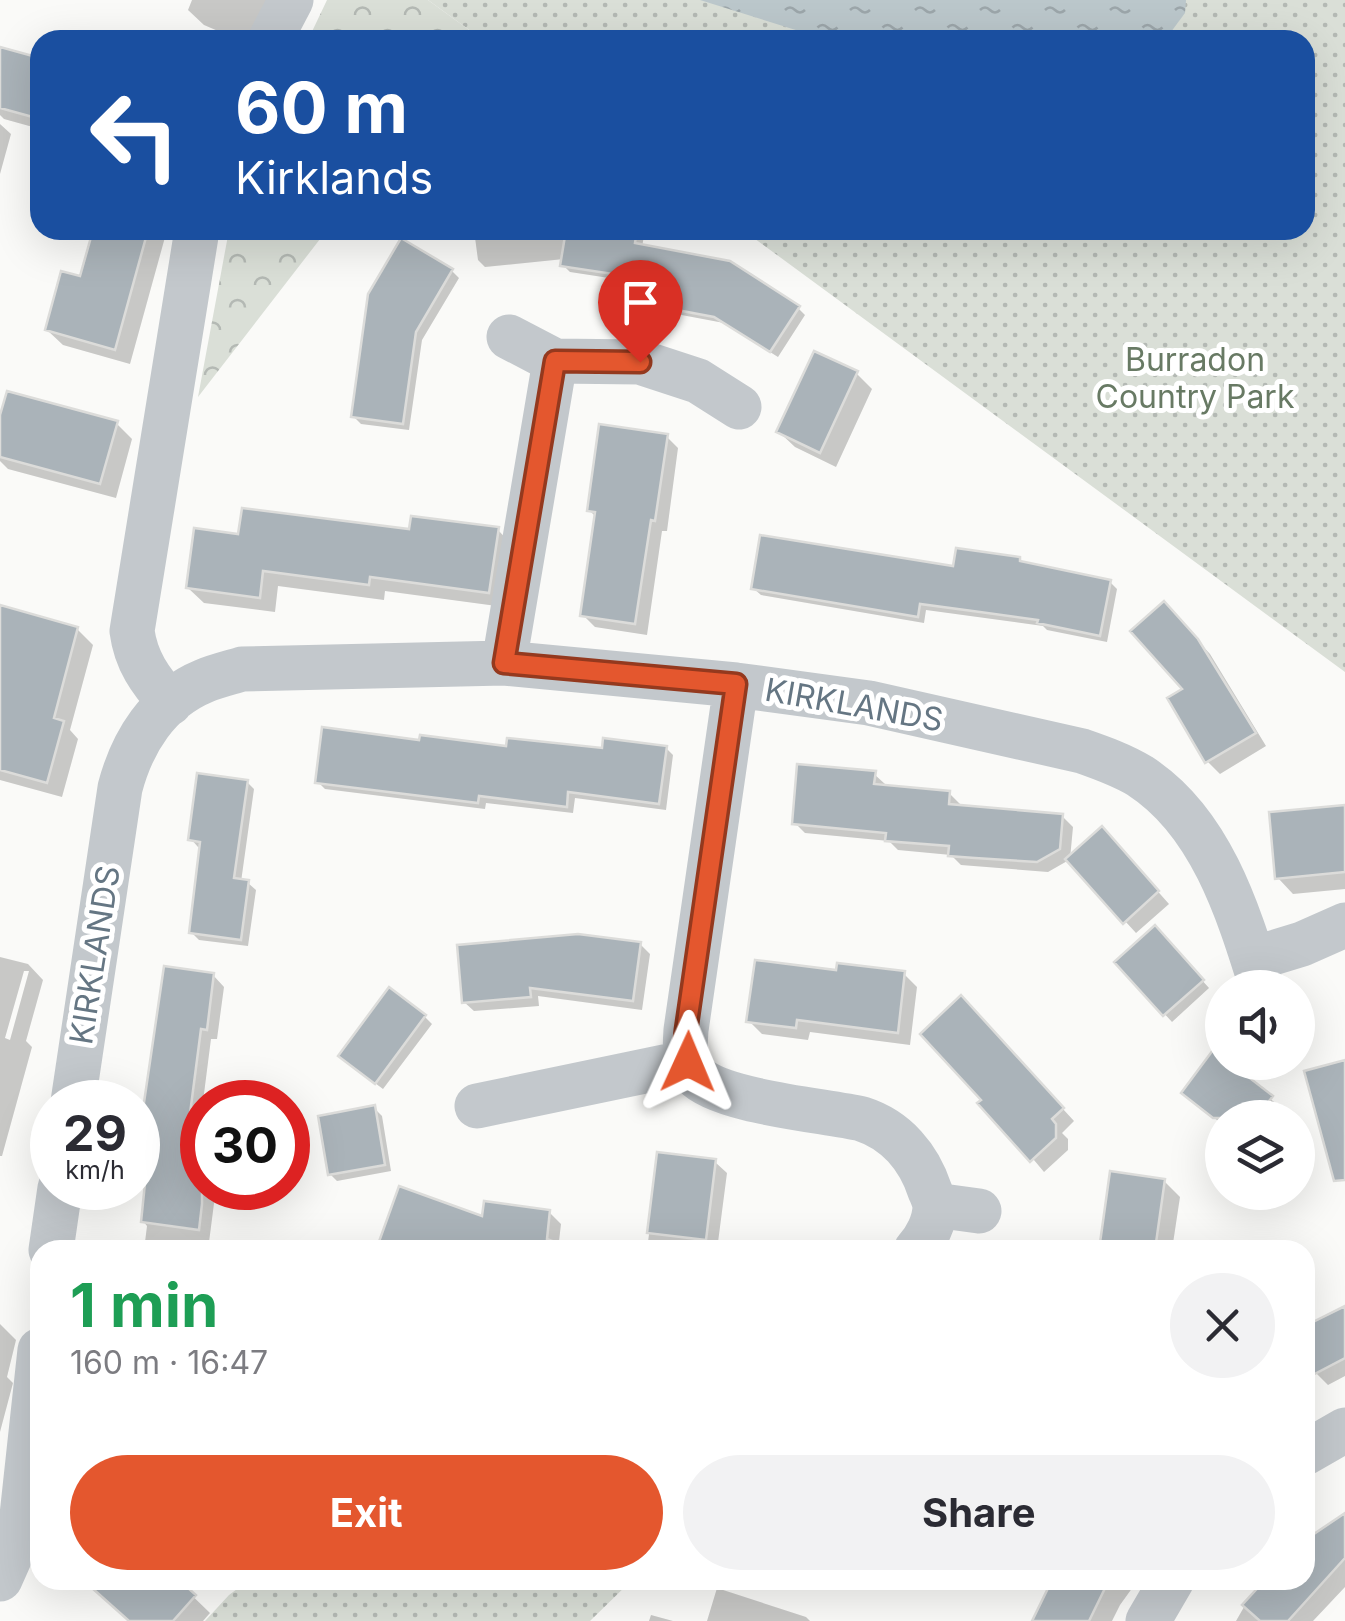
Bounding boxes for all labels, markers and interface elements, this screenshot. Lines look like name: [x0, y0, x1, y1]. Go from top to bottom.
text: 60 m: [235, 65, 408, 150]
icon: left: [70, 70, 200, 200]
text: Kirklands: [235, 150, 433, 205]
pin: [598, 260, 683, 363]
icon: arrive: [613, 275, 668, 330]
park label: Burradon Country Park: [1096, 340, 1295, 416]
street label: KIRKLANDS: [762, 670, 946, 739]
street label: KIRKLANDS: [61, 863, 128, 1047]
map controls: [1205, 970, 1315, 1210]
button: sound: [1205, 970, 1315, 1080]
position arrow: [636, 1010, 740, 1114]
speed limit sign: 30: [180, 1080, 310, 1210]
button: layers: [1205, 1100, 1315, 1210]
text: 29: [63, 1103, 127, 1163]
text: km/h: [65, 1155, 125, 1185]
text: 1 min: [70, 1269, 218, 1341]
button: close: [1170, 1273, 1275, 1378]
text: 160 m · 16:47: [70, 1343, 268, 1382]
button: Exit: [70, 1455, 663, 1570]
button: Share: [683, 1455, 1275, 1570]

